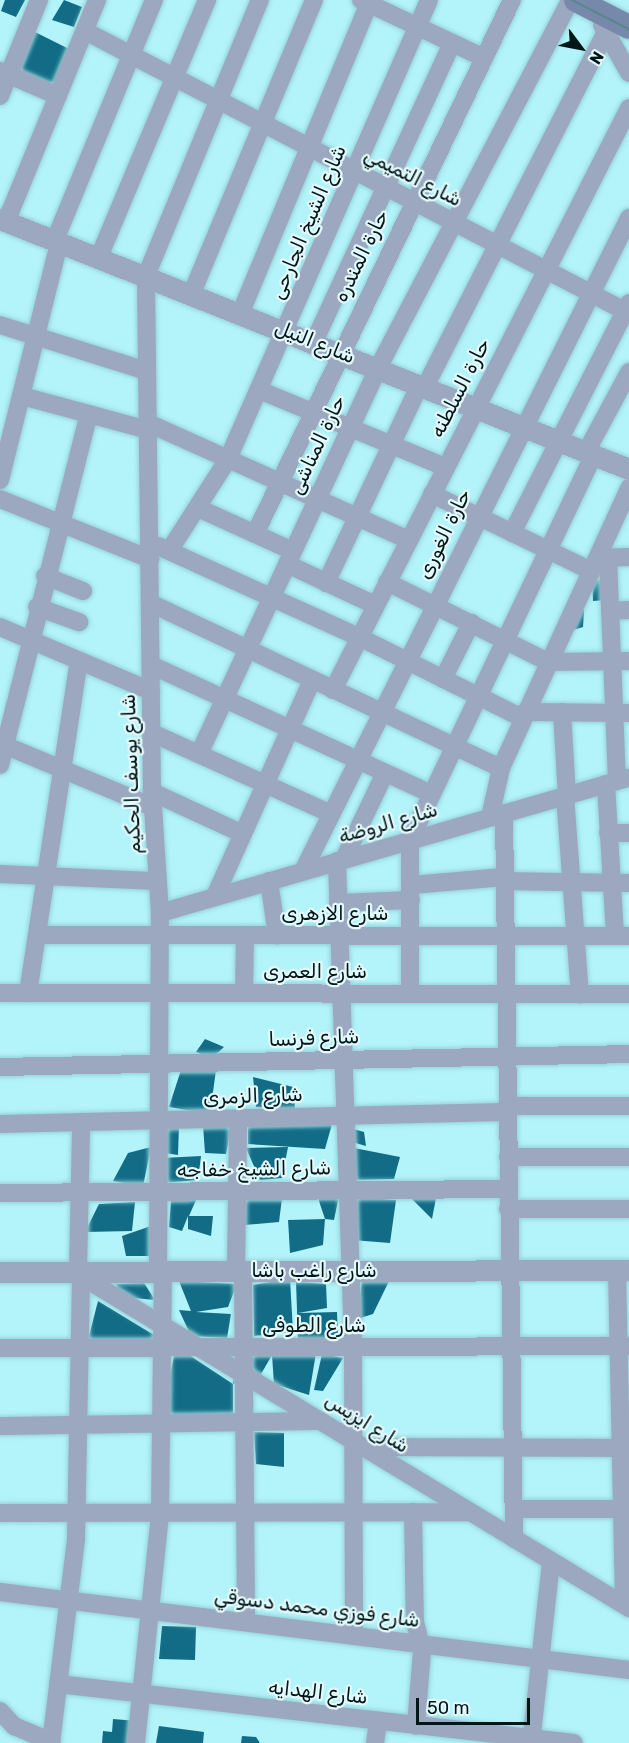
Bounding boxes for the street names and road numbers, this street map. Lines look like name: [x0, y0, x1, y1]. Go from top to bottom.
street label: شارع الشيخ الجارحى: [265, 141, 351, 303]
street label: شارع التميمي: [360, 142, 466, 212]
street label: حارة المندره: [328, 206, 394, 306]
street label: شارع النيل: [272, 315, 358, 369]
street label: حارة السلطنه: [425, 334, 495, 442]
street label: حارة المناشى: [284, 392, 350, 498]
street label: حارة الغورى: [412, 485, 476, 583]
street label: شارع يوسف الحكيم: [116, 694, 146, 854]
street label: شارع الروضة: [336, 797, 440, 849]
street label: شارع الازهرى: [281, 901, 389, 925]
street label: شارع العمرى: [263, 959, 367, 983]
street label: شارع فرنسا: [268, 1024, 360, 1052]
street label: شارع الزمرى: [203, 1082, 303, 1110]
street label: شارع الشيخ خفاجه: [177, 1156, 331, 1182]
street label: شارع راغب باشا: [251, 1258, 377, 1282]
street label: شارع الطوفى: [262, 1313, 366, 1337]
street label: شارع ايزيس: [321, 1388, 413, 1458]
street label: شارع فوزي محمد دسوقي: [213, 1583, 421, 1633]
street label: شارع الهدايه: [267, 1675, 369, 1709]

